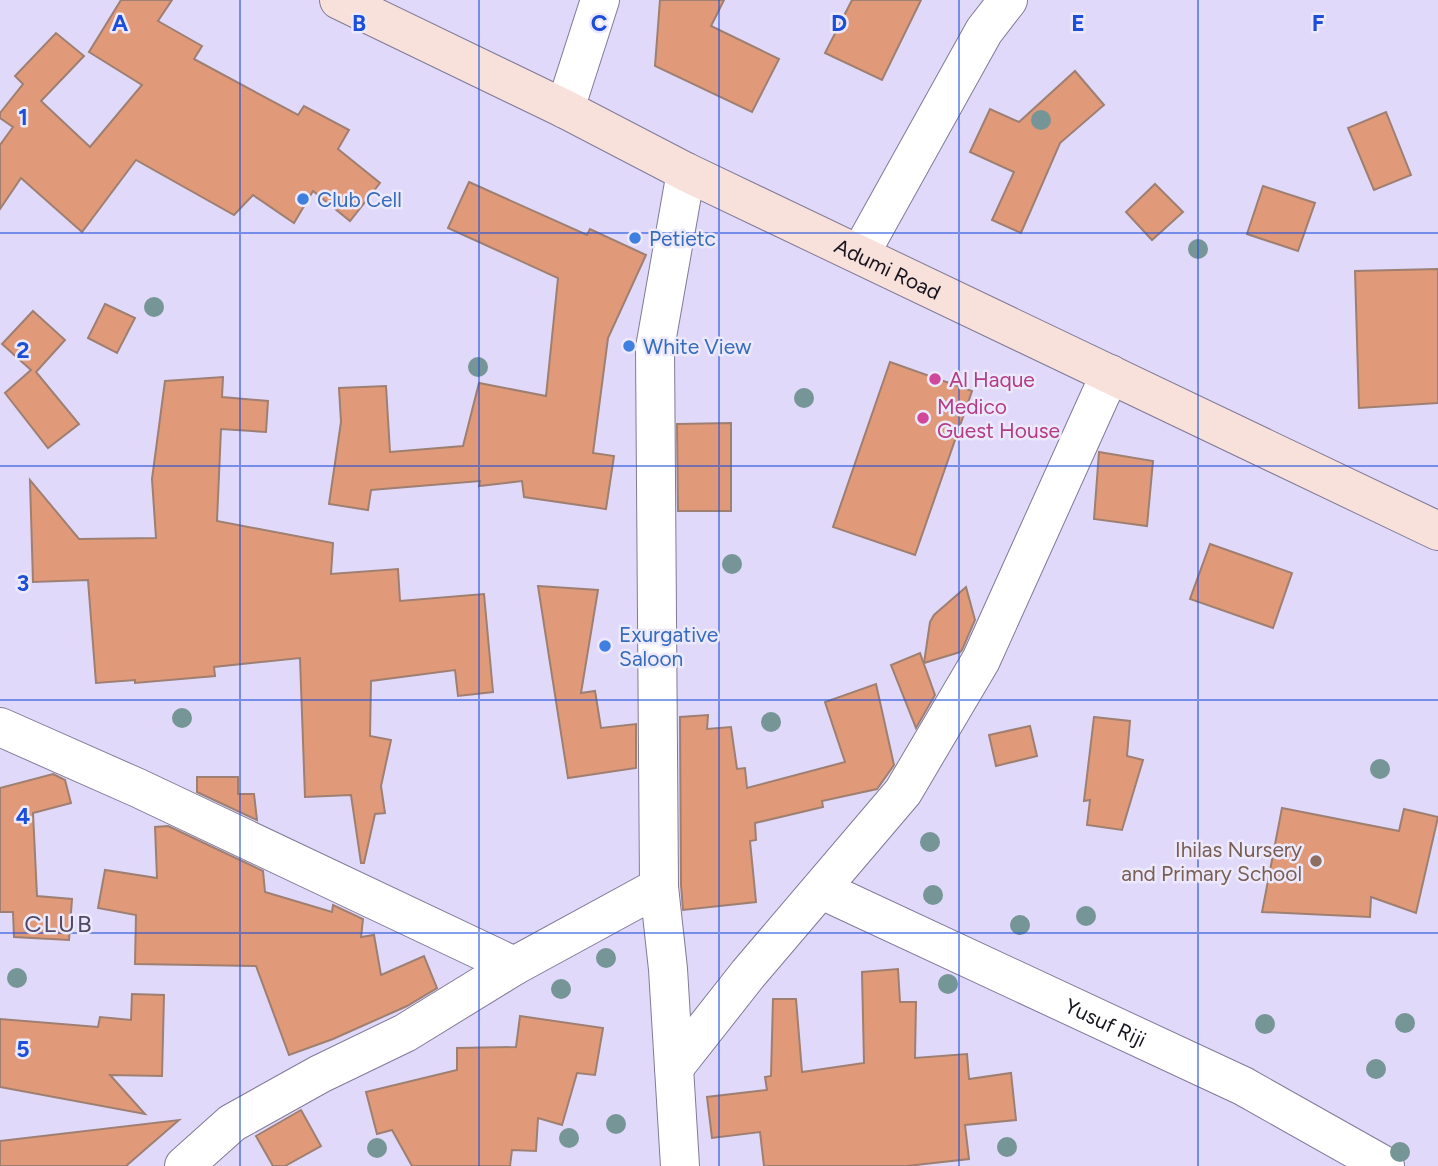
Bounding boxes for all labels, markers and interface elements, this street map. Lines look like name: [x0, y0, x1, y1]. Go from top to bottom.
text: A: [112, 9, 129, 37]
text: B: [352, 9, 366, 37]
text: C: [591, 9, 608, 37]
text: D: [831, 9, 847, 37]
text: E: [1071, 9, 1085, 37]
text: F: [1312, 9, 1325, 37]
text: 1: [18, 103, 28, 131]
place label: Club Cell: [317, 187, 402, 212]
marker: Club Cell: [295, 191, 311, 207]
place label: Petietc: [649, 226, 716, 251]
marker: Petietc: [627, 230, 643, 246]
street label: Adumi Road: [831, 232, 945, 304]
place label: White View: [643, 334, 752, 359]
text: 2: [16, 336, 30, 364]
marker: White View: [621, 338, 637, 354]
place label: Al Haque: [949, 367, 1035, 392]
marker: Al Haque: [927, 371, 943, 387]
place label: Medico Guest House: [937, 394, 1060, 443]
marker: Medico Guest House: [915, 410, 931, 426]
text: 3: [17, 569, 29, 597]
place label: Exurgative Saloon: [619, 622, 718, 671]
marker: Exurgative Saloon: [597, 638, 613, 654]
text: 4: [16, 802, 30, 830]
place label: Ihilas Nursery and Primary School: [1121, 837, 1302, 886]
marker: Ihilas Nursery and Primary School: [1308, 853, 1324, 869]
district label: CLUB: [24, 909, 94, 938]
street label: Yusuf Riji: [1061, 992, 1150, 1052]
text: 5: [16, 1035, 30, 1063]

